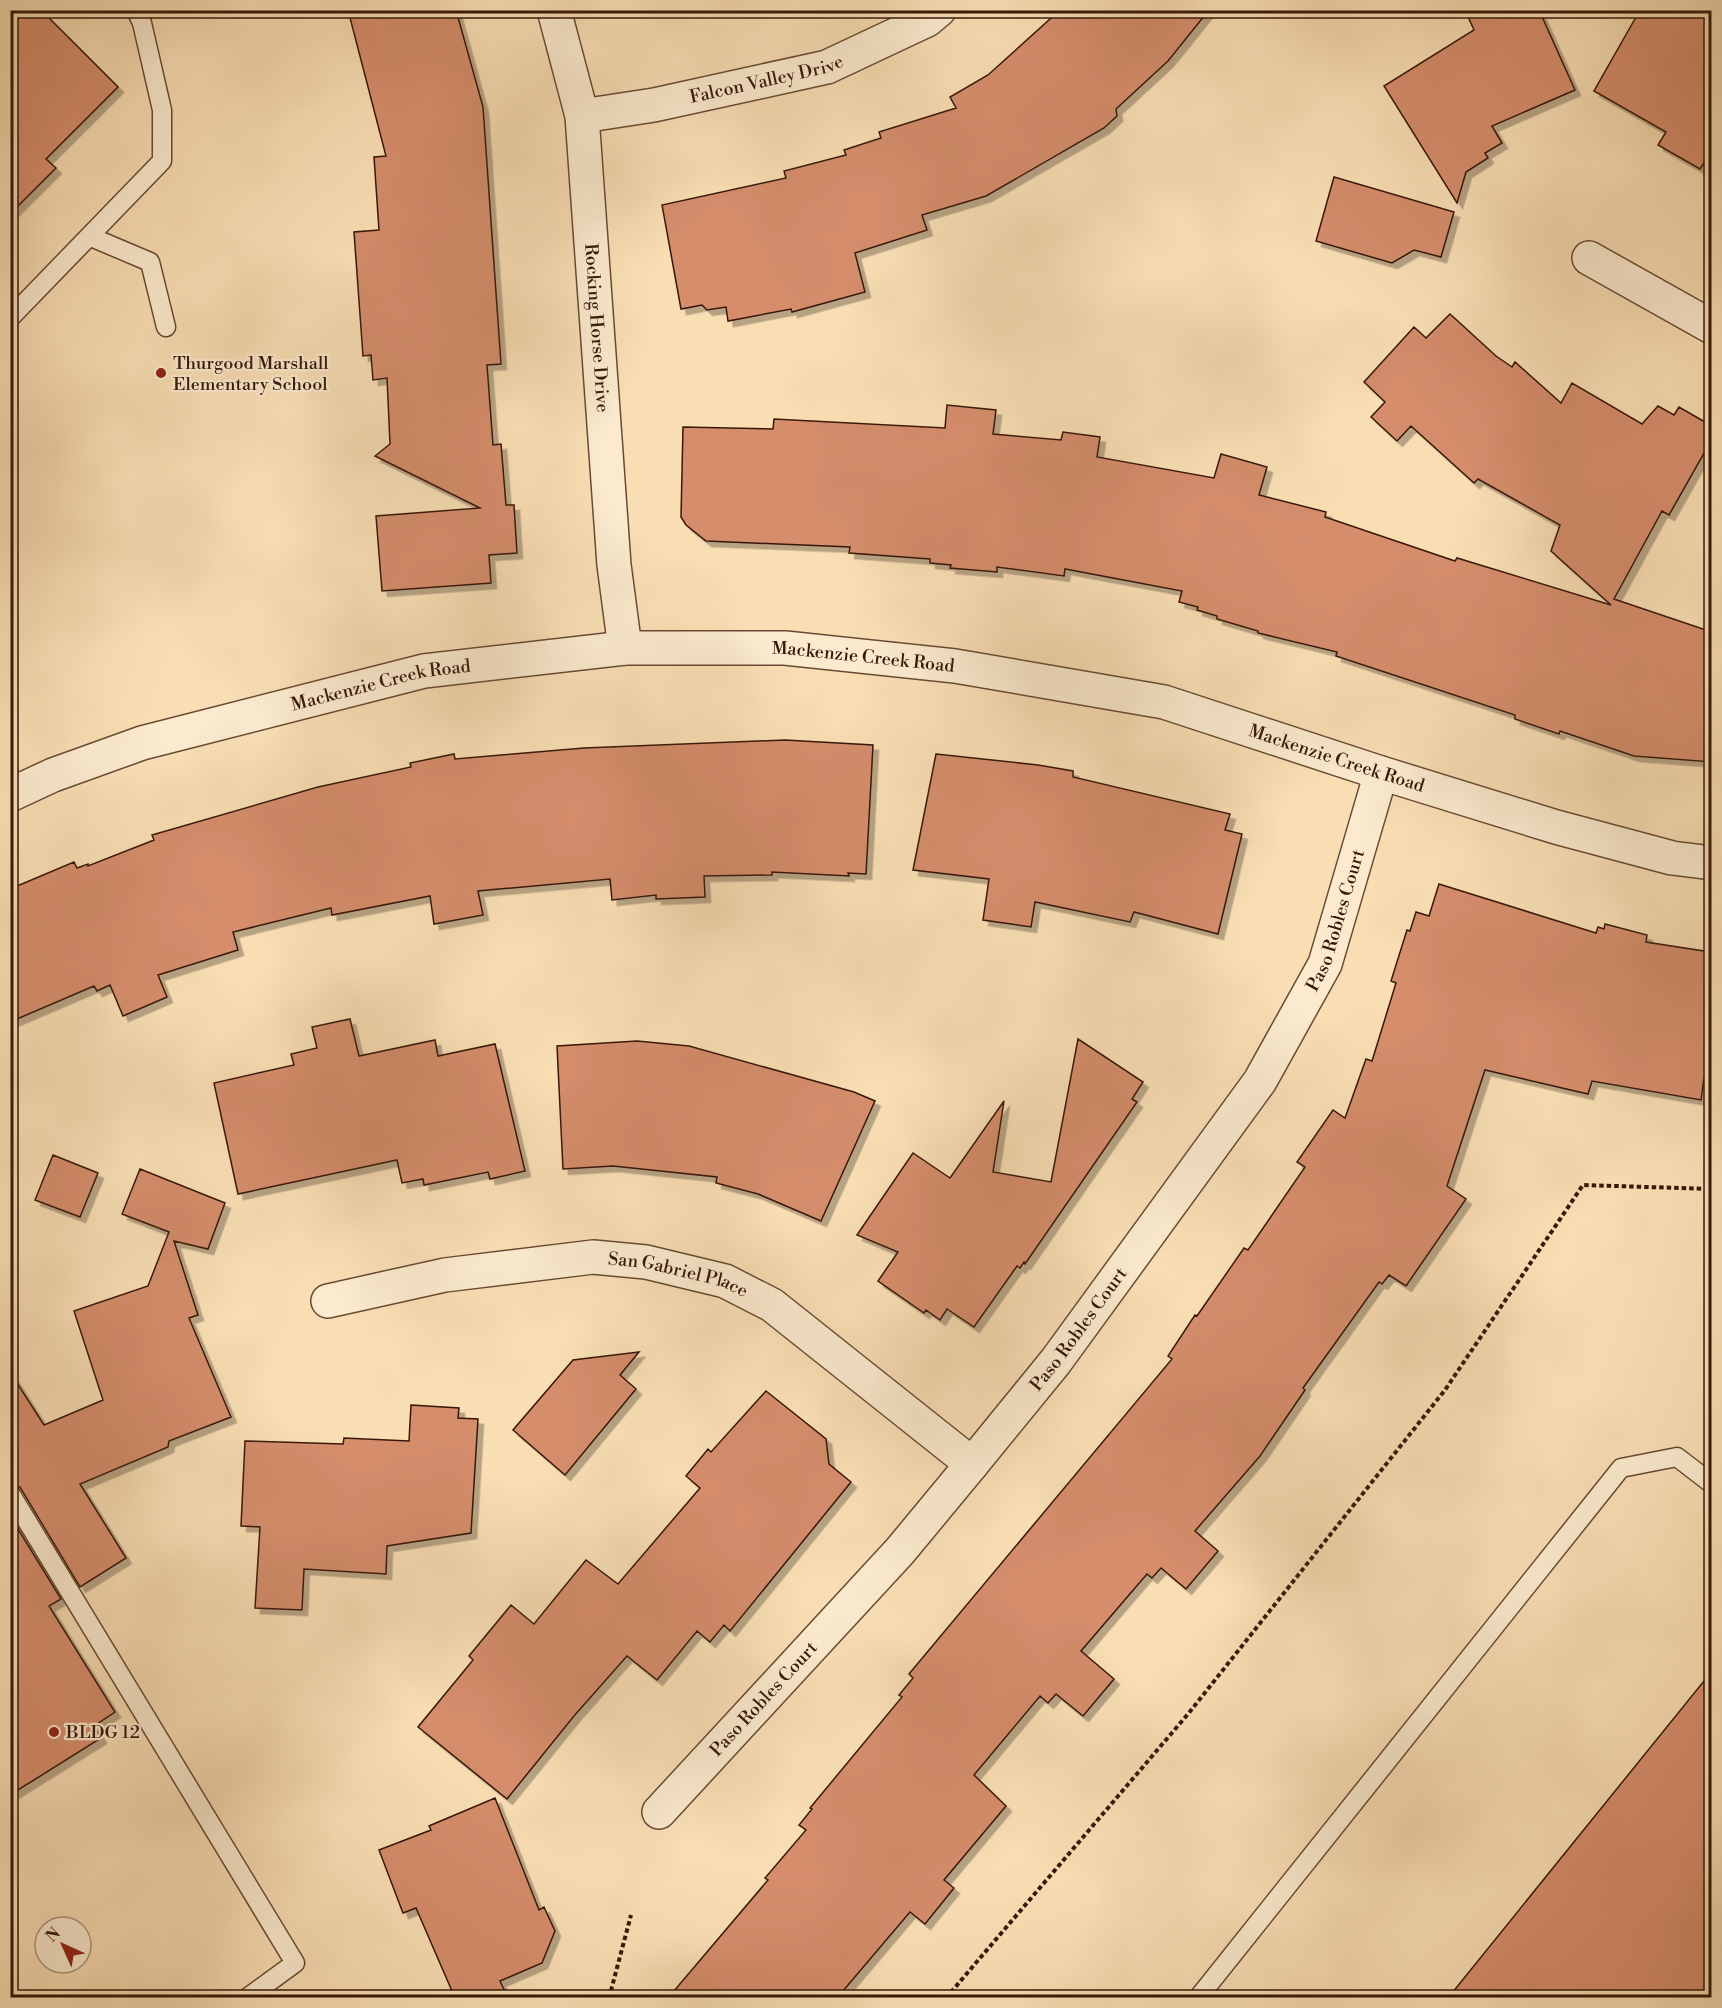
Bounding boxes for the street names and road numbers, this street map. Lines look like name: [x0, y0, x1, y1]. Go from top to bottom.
street label: Falcon Valley Drive: [687, 49, 847, 108]
street label: Rocking Horse Drive: [580, 242, 615, 413]
street label: Mackenzie Creek Road: [772, 637, 957, 677]
street label: Mackenzie Creek Road: [289, 654, 473, 716]
street label: Mackenzie Creek Road: [1246, 719, 1428, 798]
street label: Paso Robles Court: [1301, 846, 1370, 995]
street label: San Gabriel Place: [607, 1247, 752, 1302]
street label: Paso Robles Court: [1025, 1262, 1132, 1396]
street label: Paso Robles Court: [705, 1636, 823, 1761]

